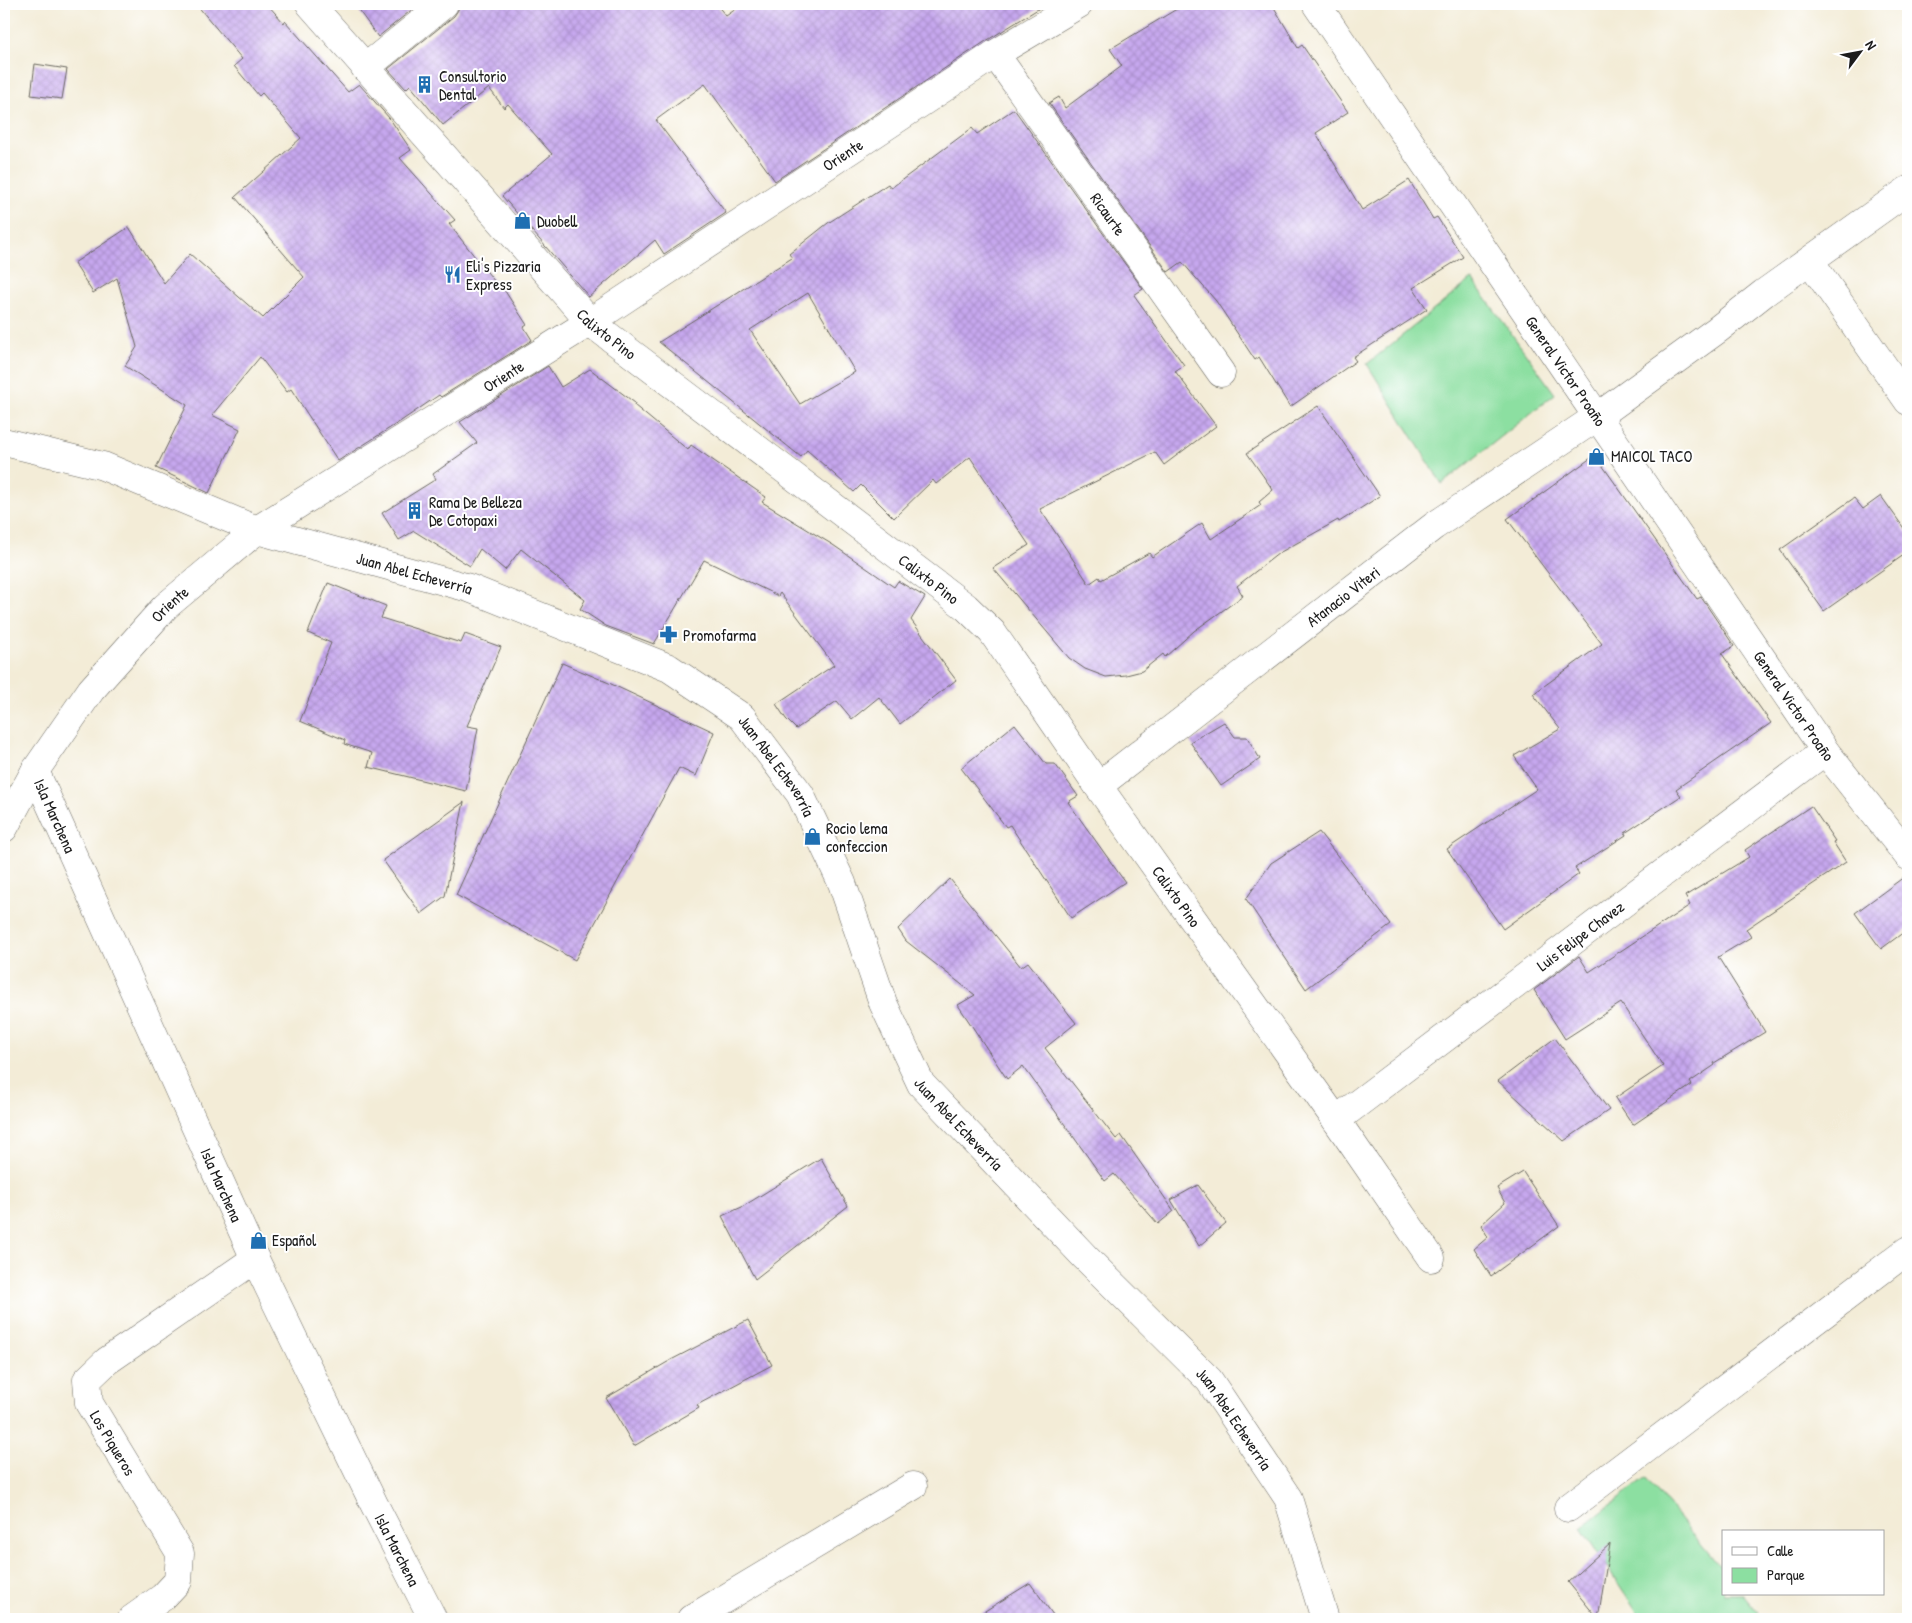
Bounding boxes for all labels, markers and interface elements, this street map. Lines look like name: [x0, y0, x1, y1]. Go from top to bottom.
north arrow: [1834, 28, 1884, 78]
text: N: [1861, 37, 1882, 54]
place label: Consultorio Dental: [439, 65, 507, 105]
building icon: Consultorio Dental: [415, 75, 435, 95]
street label: Oriente: [818, 133, 868, 176]
street label: Ricaurte: [1086, 188, 1131, 240]
place label: Duobell: [537, 210, 577, 232]
shop icon: Duobell: [513, 211, 533, 231]
place label: Eli's Pizzaria Express: [466, 255, 541, 295]
restaurant icon: Eli's Pizzaria Express: [442, 265, 462, 285]
street label: Calixto Pino: [572, 303, 641, 365]
street label: General Victor Proaño: [1521, 311, 1612, 431]
street label: Oriente: [479, 355, 528, 397]
place label: MAICOL TACO: [1611, 445, 1692, 467]
shop icon: MAICOL TACO: [1587, 446, 1607, 466]
place label: Rama De Belleza De Cotopaxi: [429, 491, 522, 531]
building icon: Rama De Belleza De Cotopaxi: [405, 501, 425, 521]
street label: Juan Abel Echeverría: [354, 547, 476, 599]
street label: Calixto Pino: [894, 549, 964, 609]
street label: Atanacio Viteri: [1302, 561, 1384, 632]
street label: Oriente: [146, 580, 194, 627]
place label: Promofarma: [683, 624, 756, 646]
pharmacy icon: Promofarma: [659, 625, 679, 645]
street label: General Victor Proaño: [1749, 646, 1840, 766]
street label: Juan Abel Echeverría: [733, 711, 820, 820]
street label: Isla Marchena: [29, 775, 81, 856]
place label: Rocio lema confeccion: [826, 817, 888, 857]
shop icon: Rocio lema confeccion: [802, 827, 822, 847]
street label: Calixto Pino: [1147, 861, 1206, 932]
street label: Luis Felipe Chavez: [1532, 895, 1629, 976]
street label: Juan Abel Echeverría: [909, 1075, 1008, 1175]
street label: Isla Marchena: [195, 1144, 248, 1225]
place label: Español: [272, 1229, 317, 1251]
shop icon: Español: [248, 1230, 268, 1250]
street label: Juan Abel Echeverría: [1192, 1363, 1277, 1474]
street label: Los Piqueros: [85, 1406, 141, 1480]
street label: Isla Marchena: [370, 1510, 425, 1590]
legend: [1722, 1530, 1884, 1596]
text: Calle: [1767, 1540, 1794, 1561]
text: Parque: [1767, 1564, 1805, 1585]

